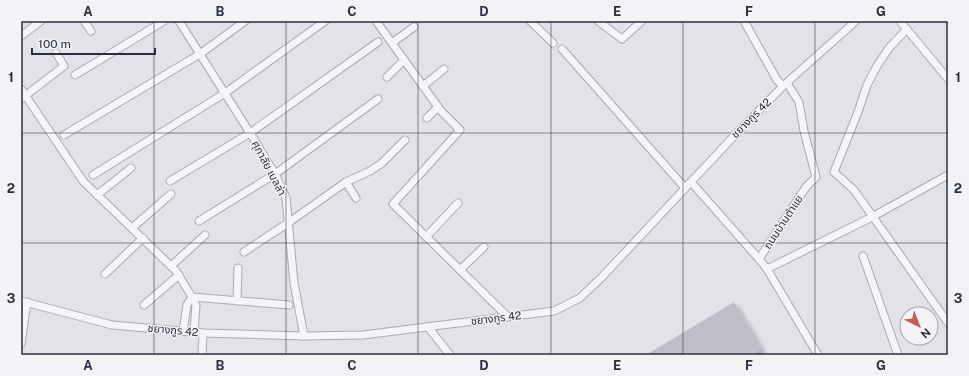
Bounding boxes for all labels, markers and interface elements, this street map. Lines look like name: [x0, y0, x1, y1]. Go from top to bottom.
text: A: [83, 4, 93, 19]
text: B: [216, 4, 225, 19]
text: C: [347, 4, 357, 19]
text: D: [479, 4, 489, 19]
text: E: [613, 4, 621, 19]
text: F: [745, 4, 753, 19]
text: G: [876, 4, 886, 19]
scale bar: [32, 30, 155, 56]
text: 100 m: [38, 37, 71, 51]
text: 1: [8, 70, 14, 85]
text: 1: [955, 70, 961, 85]
street label: ชยางกูร 42: [729, 95, 774, 141]
street label: ศุภาลัย เบลล่า: [249, 139, 288, 198]
text: 2: [7, 181, 15, 196]
text: 2: [954, 181, 962, 196]
street label: ถนนบ้านตำแย: [761, 193, 805, 251]
text: 3: [7, 291, 16, 306]
text: 3: [954, 291, 963, 306]
north arrow: [899, 306, 939, 346]
street label: ชยางกูร 42: [470, 309, 523, 328]
street label: ชยางกูร 42: [147, 322, 199, 339]
text: N: [918, 326, 933, 341]
text: A: [83, 358, 93, 373]
text: B: [216, 358, 225, 373]
text: C: [347, 358, 357, 373]
text: D: [479, 358, 489, 373]
text: E: [613, 358, 621, 373]
text: F: [745, 358, 753, 373]
text: G: [876, 358, 886, 373]

